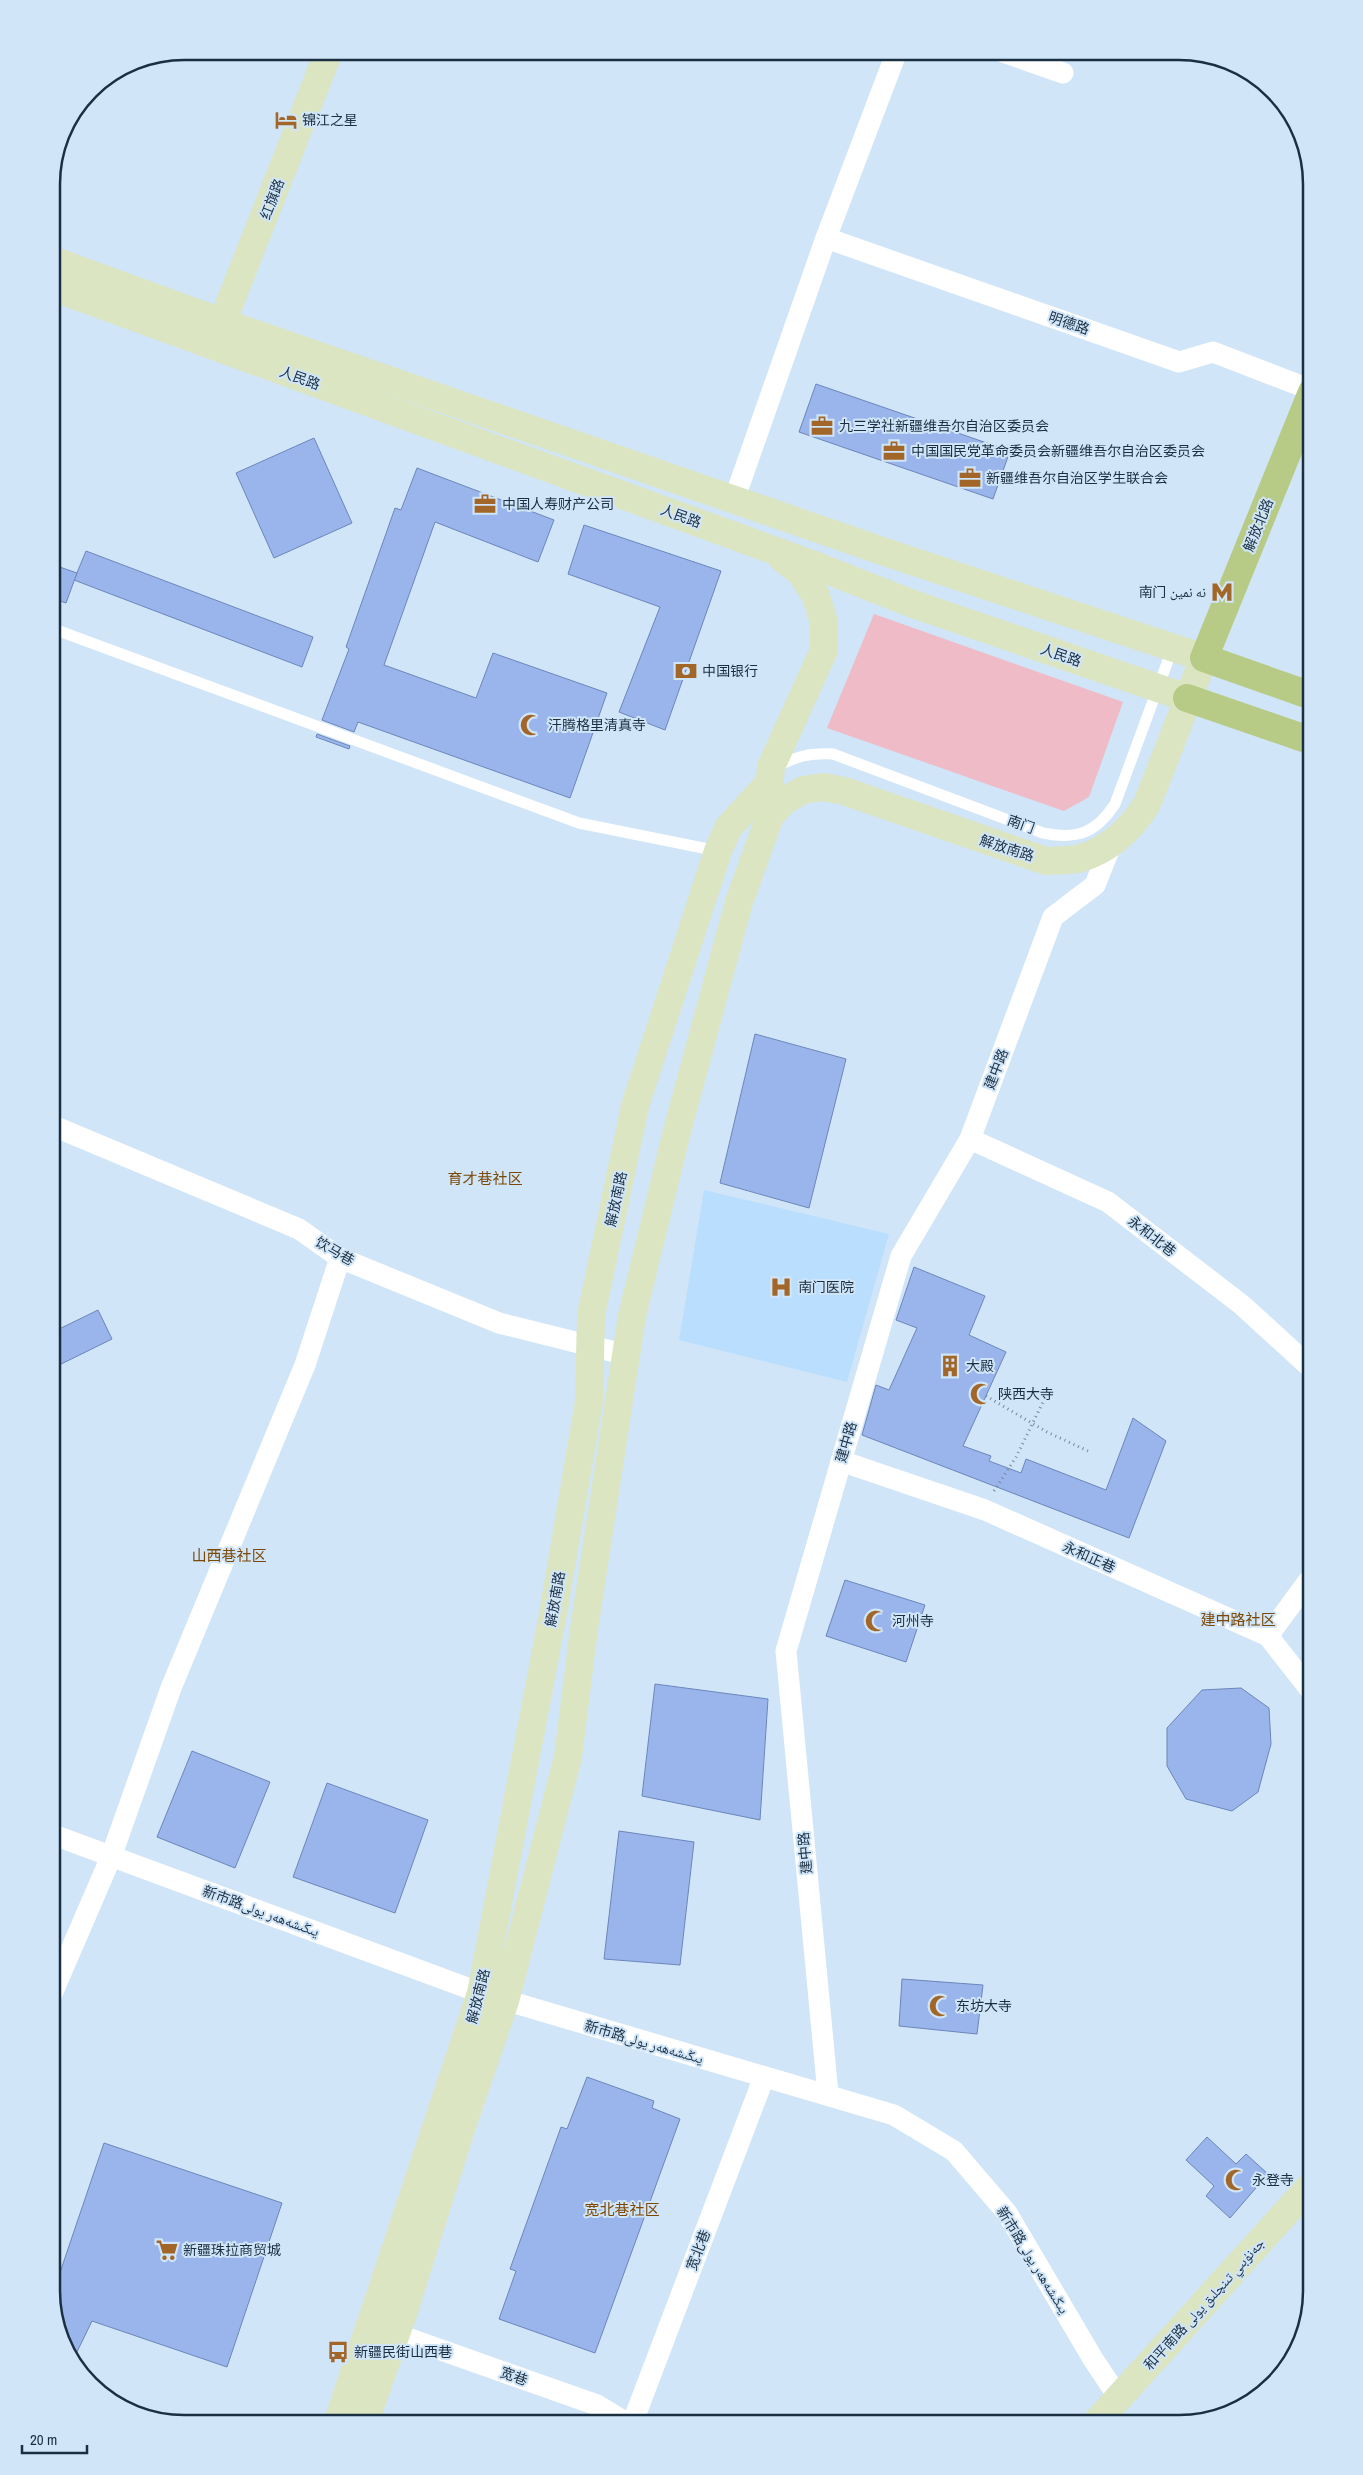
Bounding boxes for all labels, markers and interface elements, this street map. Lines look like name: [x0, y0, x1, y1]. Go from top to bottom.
hotel icon: 锦江之星: [273, 107, 299, 133]
place label: 锦江之星: [302, 111, 358, 129]
street label: 红旗路: [256, 176, 288, 222]
street label: 明德路: [1046, 308, 1092, 338]
street label: 人民路: [277, 362, 323, 394]
office icon: 九三学社新疆维吾尔自治区委员会: [809, 413, 835, 439]
place label: 九三学社新疆维吾尔自治区委员会: [839, 417, 1049, 435]
office icon: 中国国民党革命委员会新疆维吾尔自治区委员会: [881, 438, 907, 464]
place label: 中国国民党革命委员会新疆维吾尔自治区委员会: [911, 442, 1205, 460]
office icon: 新疆维吾尔自治区学生联合会: [957, 465, 983, 491]
place label: 新疆维吾尔自治区学生联合会: [986, 469, 1168, 487]
office icon: 中国人寿财产公司: [472, 491, 498, 517]
place label: 中国人寿财产公司: [502, 495, 614, 513]
street label: 解放北路: [1239, 496, 1277, 554]
street label: 人民路: [658, 500, 704, 532]
metro station icon: 南门 نە نمين: [1209, 579, 1235, 605]
place label: 南门 نە نمين: [1139, 583, 1206, 601]
street label: 人民路: [1038, 640, 1084, 670]
bank icon: 中国银行: [673, 658, 699, 684]
place label: 中国银行: [702, 662, 758, 680]
mosque icon: 汗腾格里清真寺: [518, 712, 544, 738]
place label: 汗腾格里清真寺: [548, 716, 646, 734]
street label: 南门: [1005, 811, 1037, 837]
street label: 解放南路: [978, 831, 1036, 865]
street label: 建中路: [980, 1046, 1012, 1092]
district label: 育才巷社区: [447, 1168, 523, 1189]
street label: 解放南路: [601, 1170, 631, 1228]
street label: 永和北巷: [1124, 1212, 1180, 1260]
street label: 饮马巷: [312, 1233, 358, 1269]
hospital icon: 南门医院: [768, 1274, 794, 1300]
place label: 南门医院: [798, 1278, 854, 1296]
building icon: 大殿: [937, 1353, 963, 1379]
place label: 大殿: [966, 1357, 994, 1375]
mosque icon: 陕西大寺: [968, 1381, 994, 1407]
place label: 陕西大寺: [998, 1385, 1054, 1403]
street label: 建中路: [832, 1419, 860, 1465]
street label: 永和正巷: [1060, 1537, 1118, 1577]
district label: 山西巷社区: [191, 1545, 267, 1566]
street label: 解放南路: [541, 1570, 569, 1628]
mosque icon: 河州寺: [863, 1608, 889, 1634]
district label: 建中路社区: [1200, 1609, 1276, 1630]
place label: 河州寺: [892, 1612, 934, 1630]
street label: 建中路: [794, 1831, 816, 1875]
street label: 新市路يىڭىشەھەر يولى: [200, 1882, 322, 1941]
street label: 解放南路: [462, 1967, 494, 2025]
mosque icon: 东坊大寺: [927, 1993, 953, 2019]
place label: 东坊大寺: [956, 1997, 1012, 2015]
street label: 新市路يىڭىشەھەر يولى: [582, 2016, 706, 2068]
mosque icon: 永登寺: [1223, 2167, 1249, 2193]
place label: 永登寺: [1252, 2171, 1294, 2189]
district label: 宽北巷社区: [584, 2199, 660, 2220]
street label: 新市路يىڭىشەھەر يولى: [993, 2203, 1073, 2317]
street label: 宽北巷: [682, 2227, 714, 2273]
street label: 和平南路 جەنۇبىي تىنچلىق يولى: [1140, 2234, 1270, 2375]
supermarket icon: 新疆珠拉商贸城: [154, 2237, 180, 2263]
place label: 新疆珠拉商贸城: [183, 2241, 281, 2259]
bus stop icon: 新疆民街山西巷: [325, 2339, 351, 2365]
place label: 新疆民街山西巷: [354, 2343, 452, 2361]
street label: 宽巷: [498, 2363, 530, 2389]
scale bar: [22, 2422, 88, 2454]
text: 20 m: [30, 2429, 57, 2450]

